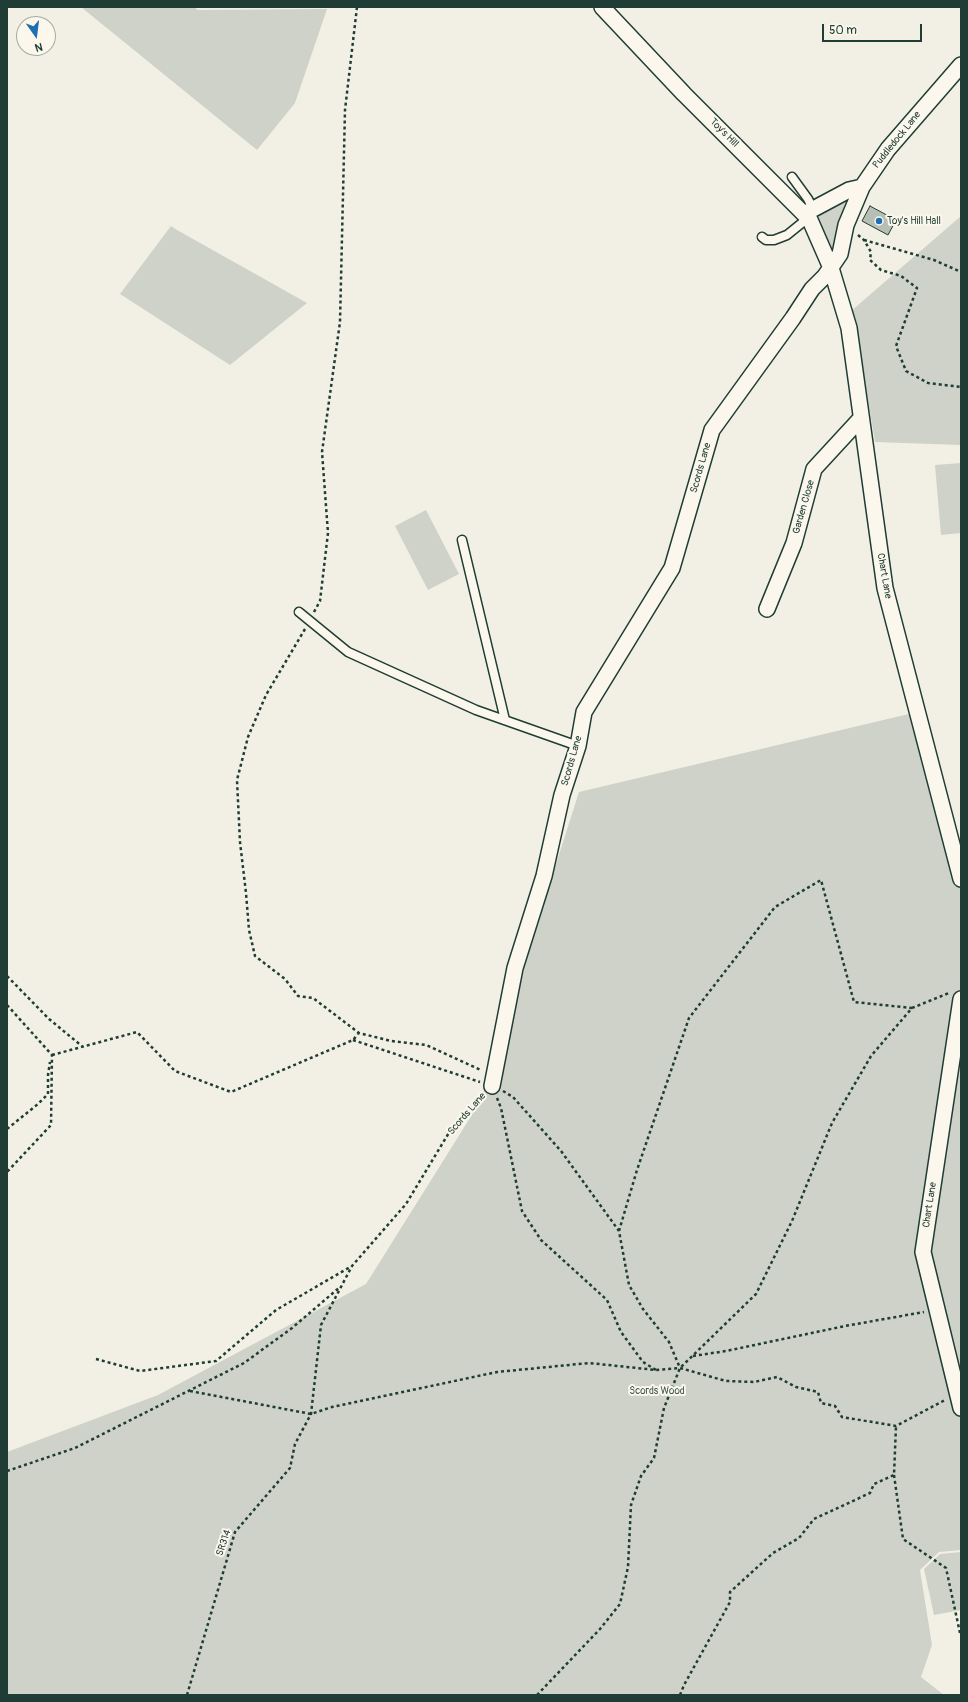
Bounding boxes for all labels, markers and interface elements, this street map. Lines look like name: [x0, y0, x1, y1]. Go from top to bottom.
north arrow: [16, 16, 56, 56]
scale bar: [824, 16, 924, 42]
text: 50 m: [829, 23, 857, 38]
text: N: [34, 40, 44, 54]
street label: Puddledock Lane: [870, 109, 924, 171]
street label: Toy's Hill: [707, 116, 741, 150]
place label: Toy's Hill Hall: [887, 215, 941, 227]
marker: Toy's Hill Hall: [874, 216, 884, 226]
street label: Scords Lane: [688, 441, 714, 495]
street label: Garden Close: [791, 479, 817, 535]
street label: Chart Lane: [874, 552, 894, 600]
street label: Scords Lane: [559, 734, 585, 788]
street label: Scords Lane: [445, 1091, 489, 1137]
street label: Chart Lane: [920, 1181, 940, 1229]
park label: Scords Wood: [629, 1385, 685, 1397]
street label: SR314: [214, 1528, 234, 1558]

